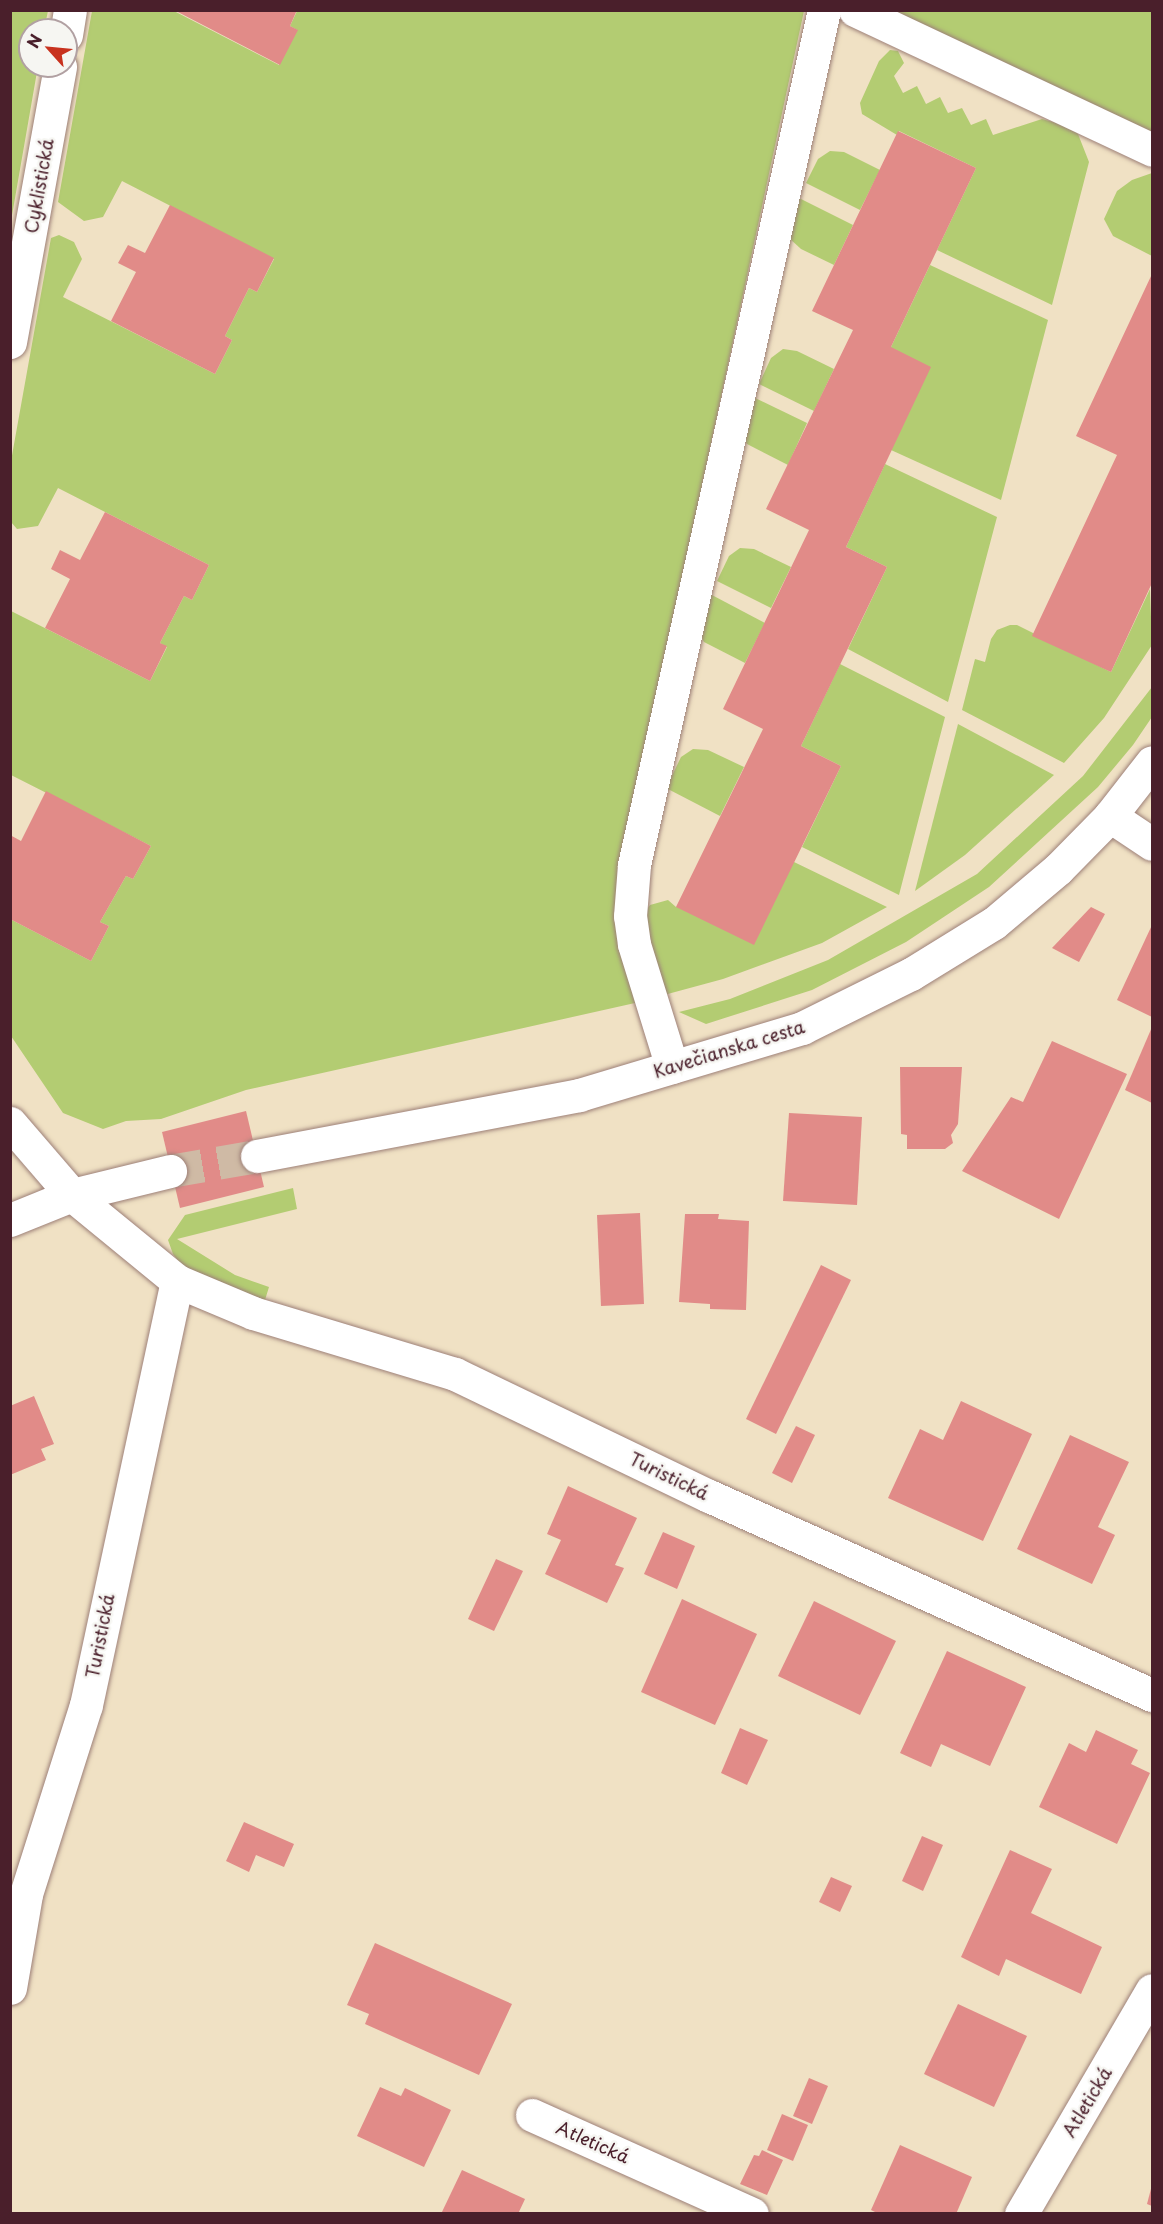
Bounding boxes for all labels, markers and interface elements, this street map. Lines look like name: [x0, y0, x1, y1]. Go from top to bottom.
north arrow: [18, 18, 78, 78]
text: N: [20, 30, 47, 52]
street label: Cyklistická: [20, 137, 58, 235]
street label: Kavečianska cesta: [650, 1016, 808, 1082]
street label: Turistická: [626, 1448, 712, 1504]
street label: Turistická: [81, 1592, 119, 1680]
street label: Atletická: [1058, 2063, 1116, 2141]
street label: Atletická: [553, 2116, 633, 2168]

